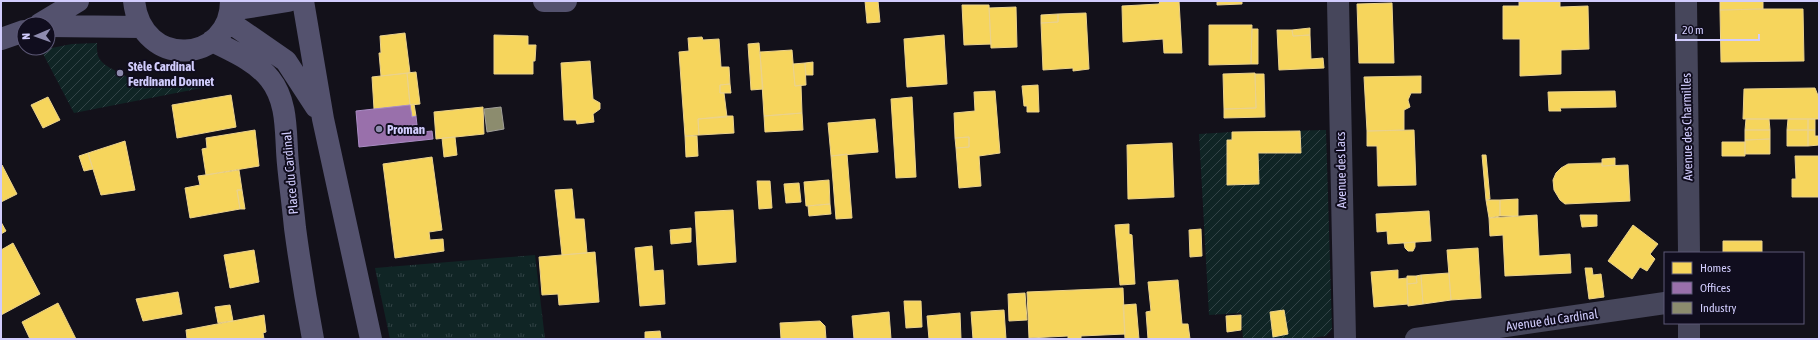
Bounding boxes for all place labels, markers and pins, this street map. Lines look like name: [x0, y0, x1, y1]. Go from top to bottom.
place label: Stèle Cardinal Ferdinand Donnet: [128, 59, 214, 89]
marker: Stèle Cardinal Ferdinand Donnet: [115, 68, 125, 78]
place label: Proman: [387, 122, 425, 137]
marker: Proman: [374, 124, 384, 134]

